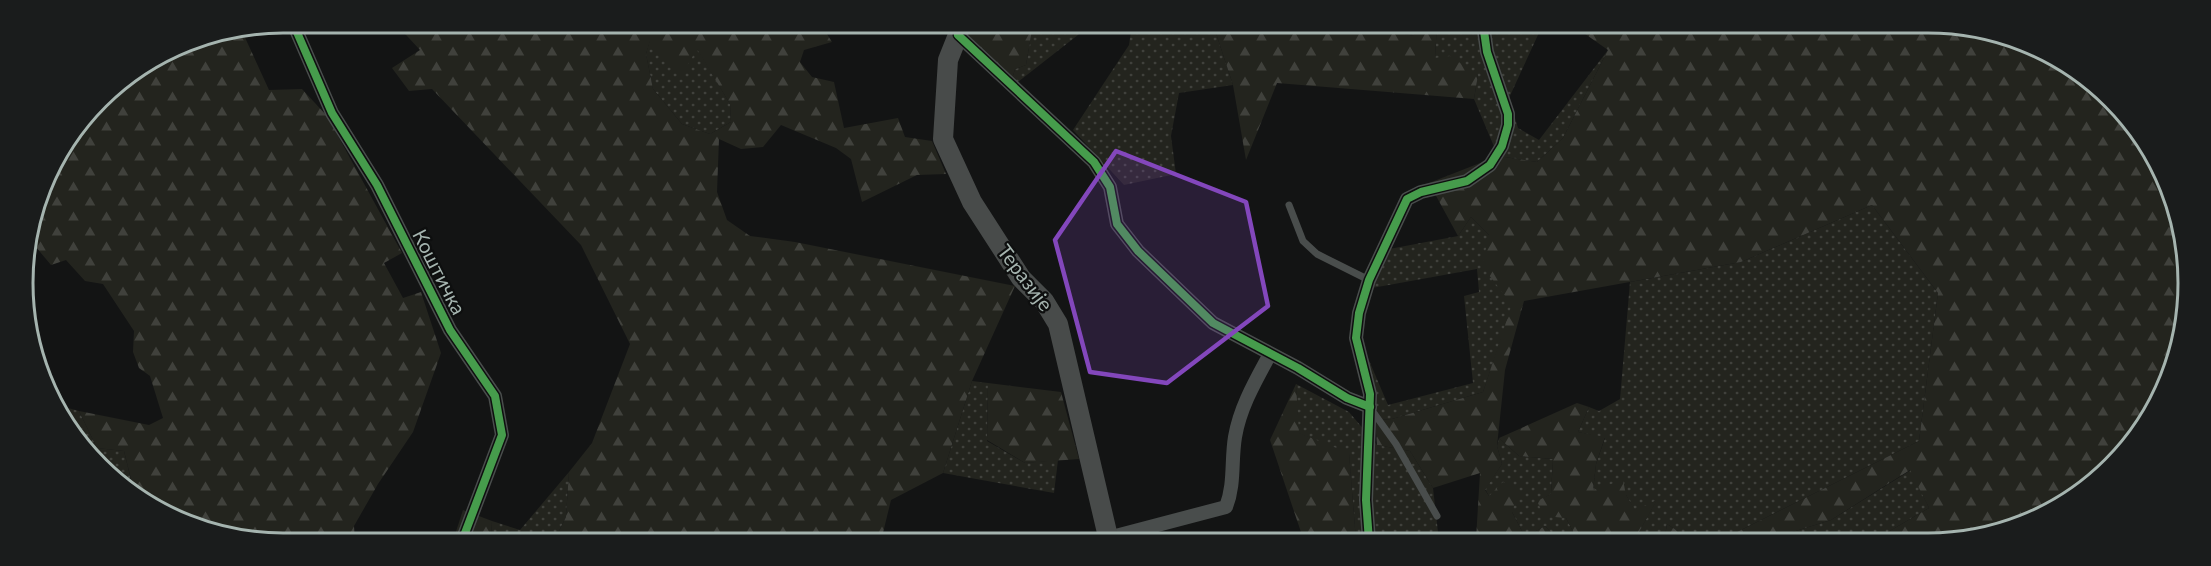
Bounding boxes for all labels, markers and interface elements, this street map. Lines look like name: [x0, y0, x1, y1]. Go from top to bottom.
street label: Коштичка: [408, 225, 472, 318]
street label: Теразије: [993, 239, 1059, 315]

